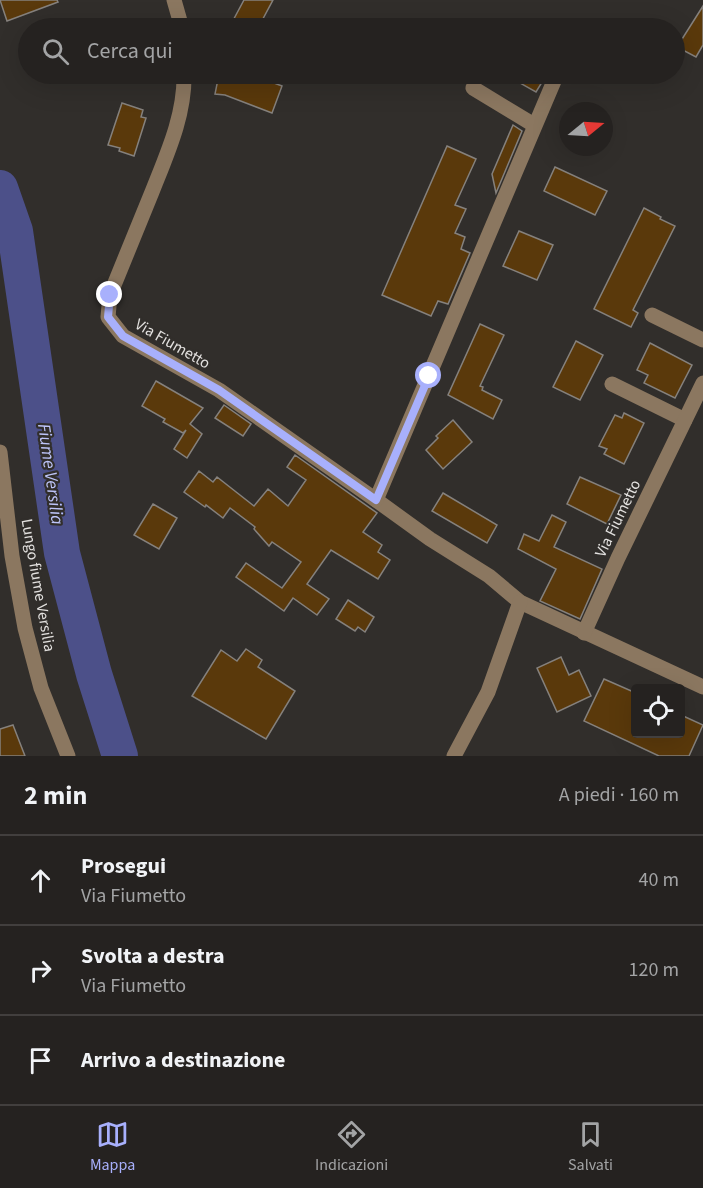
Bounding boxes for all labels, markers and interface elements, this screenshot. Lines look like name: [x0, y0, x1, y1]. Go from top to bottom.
search box: [18, 18, 685, 84]
icon: search: [39, 35, 72, 68]
text: Cerca qui: [87, 35, 173, 67]
north arrow: [559, 102, 613, 156]
route end: [96, 281, 122, 307]
street label: Via Fiumetto: [131, 313, 214, 374]
route start: [415, 362, 441, 388]
water label: Fiume Versilia: [31, 422, 70, 527]
street label: Via Fiumetto: [590, 476, 646, 561]
street label: Lungo fiume Versilia: [15, 517, 61, 653]
map controls: [631, 684, 685, 738]
button: locate: [631, 684, 685, 738]
text: 2 min: [24, 777, 87, 814]
text: A piedi · 160 m: [559, 781, 679, 809]
text: Prosegui: [81, 850, 166, 882]
icon: ahead: [24, 864, 57, 897]
text: 40 m: [639, 866, 679, 894]
text: Via Fiumetto: [81, 882, 186, 910]
text: Svolta a destra: [81, 940, 225, 972]
icon: right: [24, 954, 57, 987]
text: 120 m: [629, 956, 679, 984]
text: Via Fiumetto: [81, 972, 186, 1000]
icon: arrive: [24, 1044, 57, 1077]
text: Arrivo a destinazione: [81, 1044, 286, 1076]
tab: Mappa: [90, 1118, 135, 1176]
tab: Indicazioni: [315, 1118, 388, 1176]
tab: Salvati: [568, 1118, 613, 1176]

